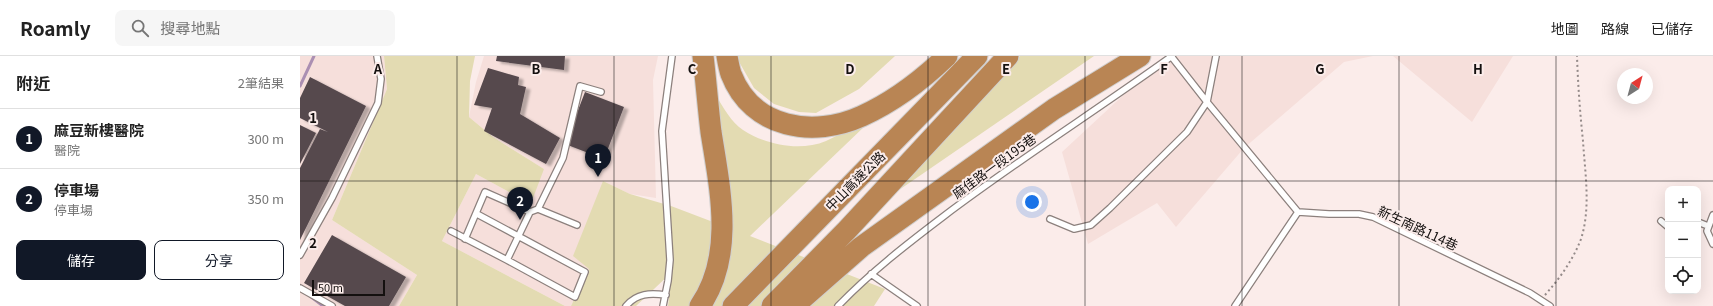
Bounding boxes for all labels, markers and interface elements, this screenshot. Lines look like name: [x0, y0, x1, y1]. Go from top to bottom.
search box: [115, 10, 395, 46]
text: Roamly: [20, 14, 91, 41]
icon: search: [129, 17, 151, 39]
text: 搜尋地點: [161, 17, 221, 38]
text: 地圖: [1551, 18, 1579, 38]
text: 路線: [1601, 18, 1629, 38]
text: 已儲存: [1651, 18, 1693, 38]
text: A: [373, 59, 383, 78]
text: B: [532, 59, 541, 78]
text: C: [688, 59, 697, 78]
text: D: [845, 59, 855, 78]
text: E: [1002, 59, 1010, 78]
text: F: [1160, 59, 1168, 78]
text: G: [1315, 59, 1325, 78]
text: H: [1473, 59, 1483, 78]
north arrow: [1617, 68, 1653, 104]
text: 附近: [16, 70, 50, 95]
text: 2筆結果: [238, 73, 284, 92]
text: 1: [309, 108, 317, 127]
text: 麻豆新樓醫院: [54, 119, 144, 140]
text: 1: [25, 129, 33, 148]
text: 300 m: [247, 129, 284, 148]
street label: 麻佳路一段195巷: [948, 129, 1040, 203]
text: 醫院: [54, 140, 80, 159]
pin: 1: [585, 144, 611, 177]
street label: 中山高速公路: [820, 146, 889, 215]
text: 停車場: [54, 179, 99, 200]
map controls: [1665, 186, 1701, 294]
button: +: [1665, 186, 1701, 222]
pin: 2: [507, 187, 533, 220]
text: 2: [25, 189, 33, 208]
text: 350 m: [247, 189, 284, 208]
your location: [1022, 192, 1042, 212]
text: 停車場: [54, 200, 93, 219]
street label: 新生南路114巷: [1375, 201, 1461, 254]
button: −: [1665, 222, 1701, 258]
text: 2: [309, 233, 317, 252]
button: 儲存: [16, 240, 146, 280]
button: 分享: [154, 240, 284, 280]
button: locate: [1665, 258, 1701, 294]
scale bar: [312, 278, 385, 297]
text: 50 m: [318, 279, 343, 295]

